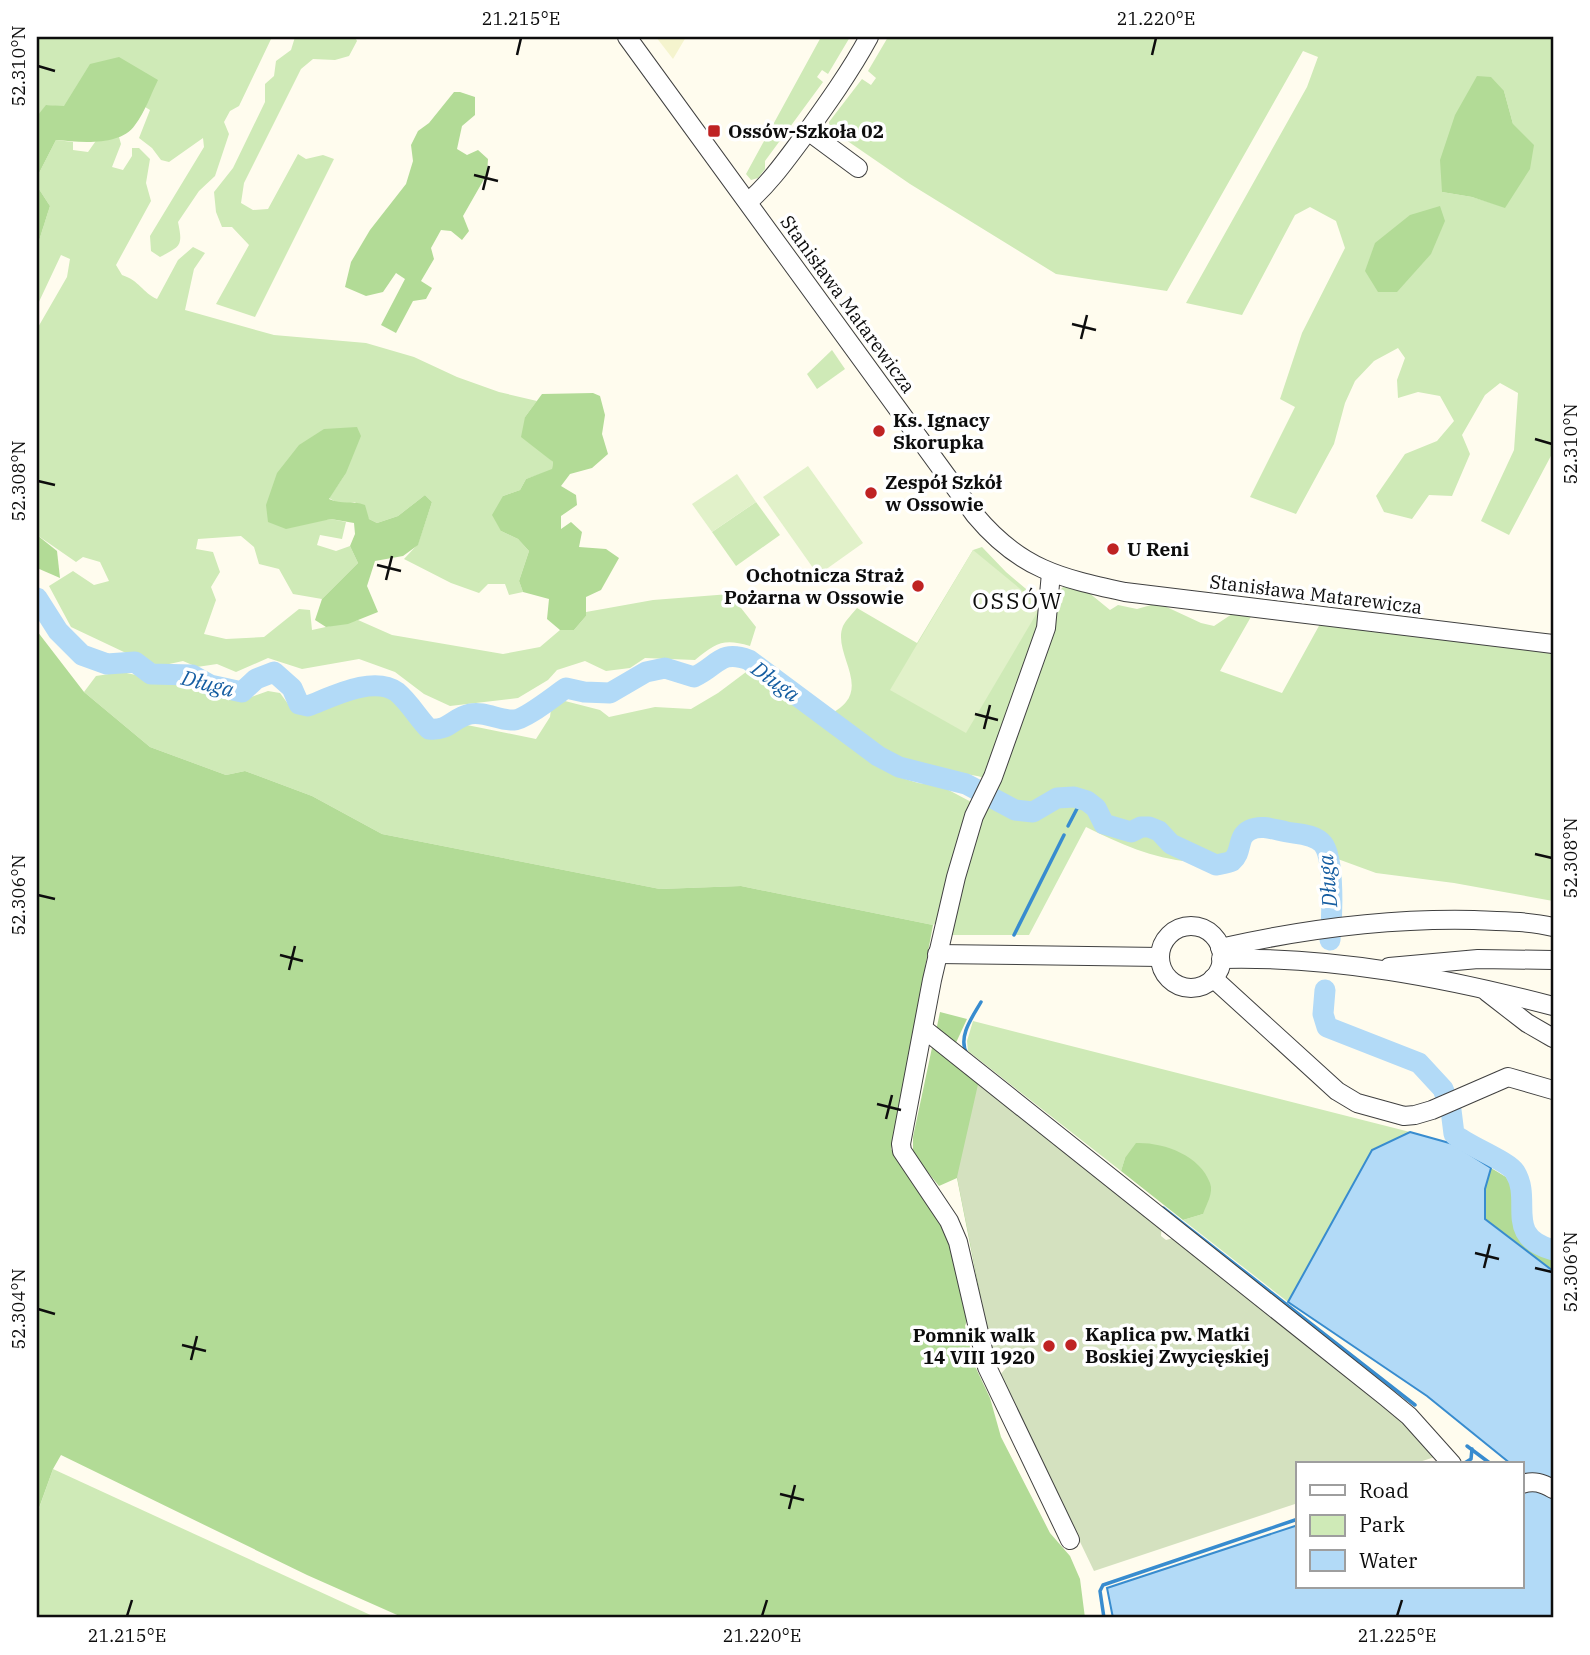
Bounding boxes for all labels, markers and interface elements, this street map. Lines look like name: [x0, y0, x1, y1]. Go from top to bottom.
text: 21.215°E: [482, 7, 560, 30]
text: 21.220°E: [1117, 7, 1195, 30]
text: 52.310°N: [7, 25, 30, 107]
place label: Ossów-Szkoła 02: [728, 119, 884, 143]
marker: Ossów-Szkoła 02: [706, 123, 722, 139]
street label: Stanisława Matarewicza: [775, 210, 921, 398]
text: 52.310°N: [1559, 403, 1582, 485]
place label: Ks. Ignacy Skorupka: [893, 408, 990, 454]
marker: Ks. Ignacy Skorupka: [871, 423, 887, 439]
text: 52.308°N: [7, 440, 30, 522]
place label: Zespół Szkół w Ossowie: [885, 470, 1003, 516]
marker: Zespół Szkół w Ossowie: [863, 485, 879, 501]
place label: U Reni: [1127, 537, 1189, 561]
marker: U Reni: [1105, 541, 1121, 557]
place label: Ochotnicza Straż Pożarna w Ossowie: [724, 563, 904, 609]
street label: Stanisława Matarewicza: [1208, 569, 1424, 619]
marker: Ochotnicza Straż Pożarna w Ossowie: [910, 578, 926, 594]
district label: OSSÓW: [972, 585, 1064, 615]
water label: Długa: [746, 654, 806, 708]
water label: Długa: [178, 663, 238, 703]
text: 52.308°N: [1559, 817, 1582, 899]
water label: Długa: [1311, 853, 1343, 910]
text: 52.306°N: [7, 854, 30, 936]
text: 52.306°N: [1559, 1231, 1582, 1313]
text: 52.304°N: [7, 1268, 30, 1350]
place label: Kaplica pw. Matki Boskiej Zwycięskiej: [1085, 1322, 1269, 1368]
place label: Pomnik walk 14 VIII 1920: [913, 1323, 1035, 1369]
marker: Kaplica pw. Matki Boskiej Zwycięskiej: [1063, 1337, 1079, 1353]
marker: Pomnik walk 14 VIII 1920: [1041, 1338, 1057, 1354]
legend: [1296, 1462, 1524, 1588]
text: Road: [1359, 1476, 1409, 1504]
text: Park: [1359, 1510, 1406, 1538]
text: Water: [1359, 1546, 1418, 1574]
text: 21.215°E: [88, 1624, 166, 1647]
text: 21.220°E: [723, 1624, 801, 1647]
text: 21.225°E: [1358, 1624, 1436, 1647]

